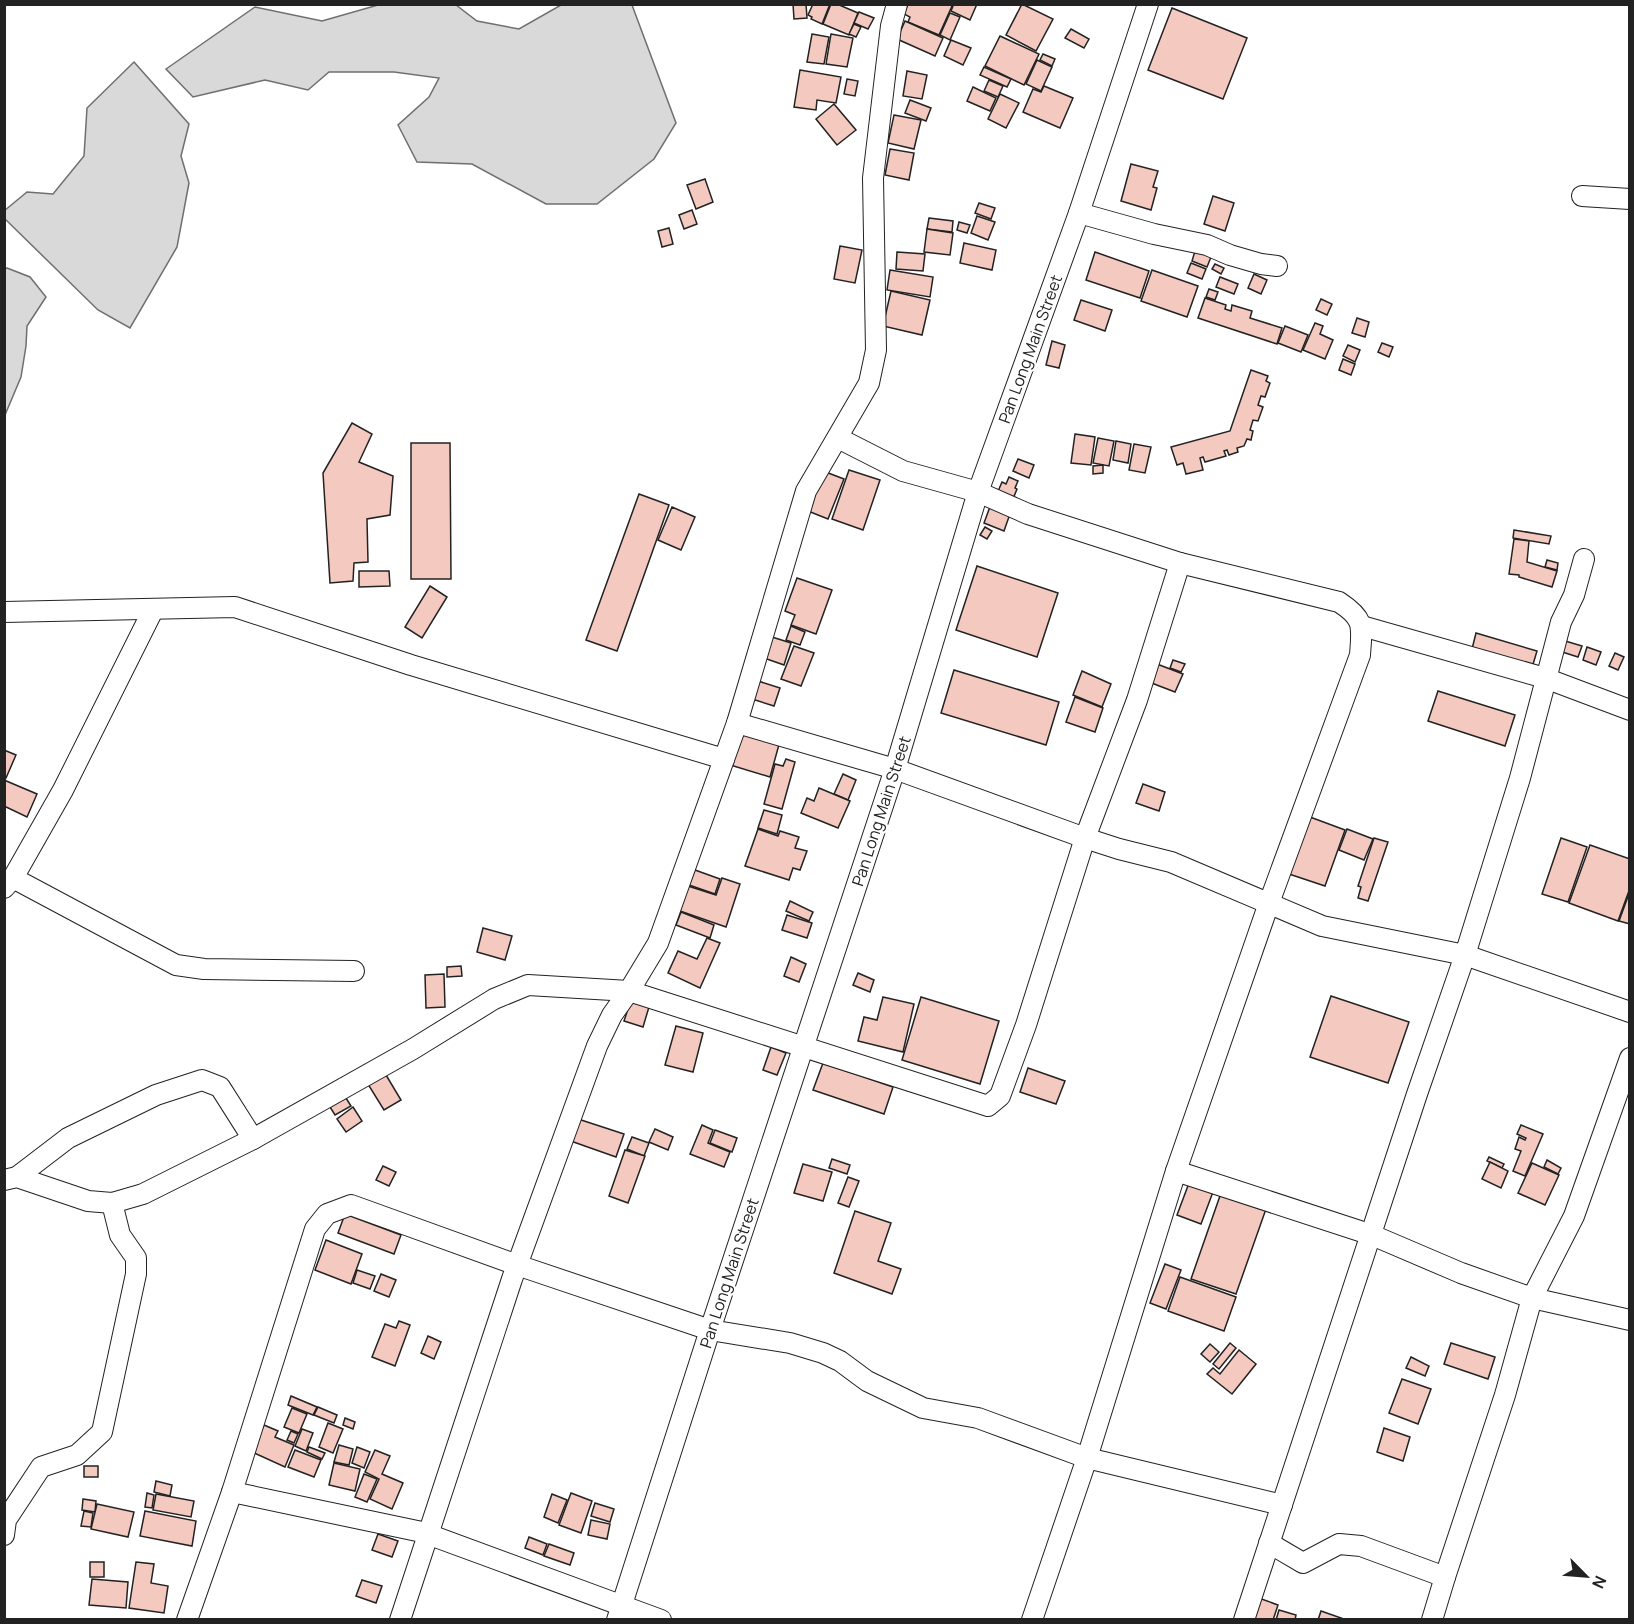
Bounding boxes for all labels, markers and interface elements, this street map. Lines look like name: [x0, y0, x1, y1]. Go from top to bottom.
street label: Pan Long Main Street: [993, 272, 1067, 426]
street label: Pan Long Main Street: [846, 733, 916, 889]
street label: Pan Long Main Street: [694, 1195, 764, 1351]
north arrow: [1556, 1546, 1616, 1606]
text: N: [1587, 1572, 1612, 1592]

